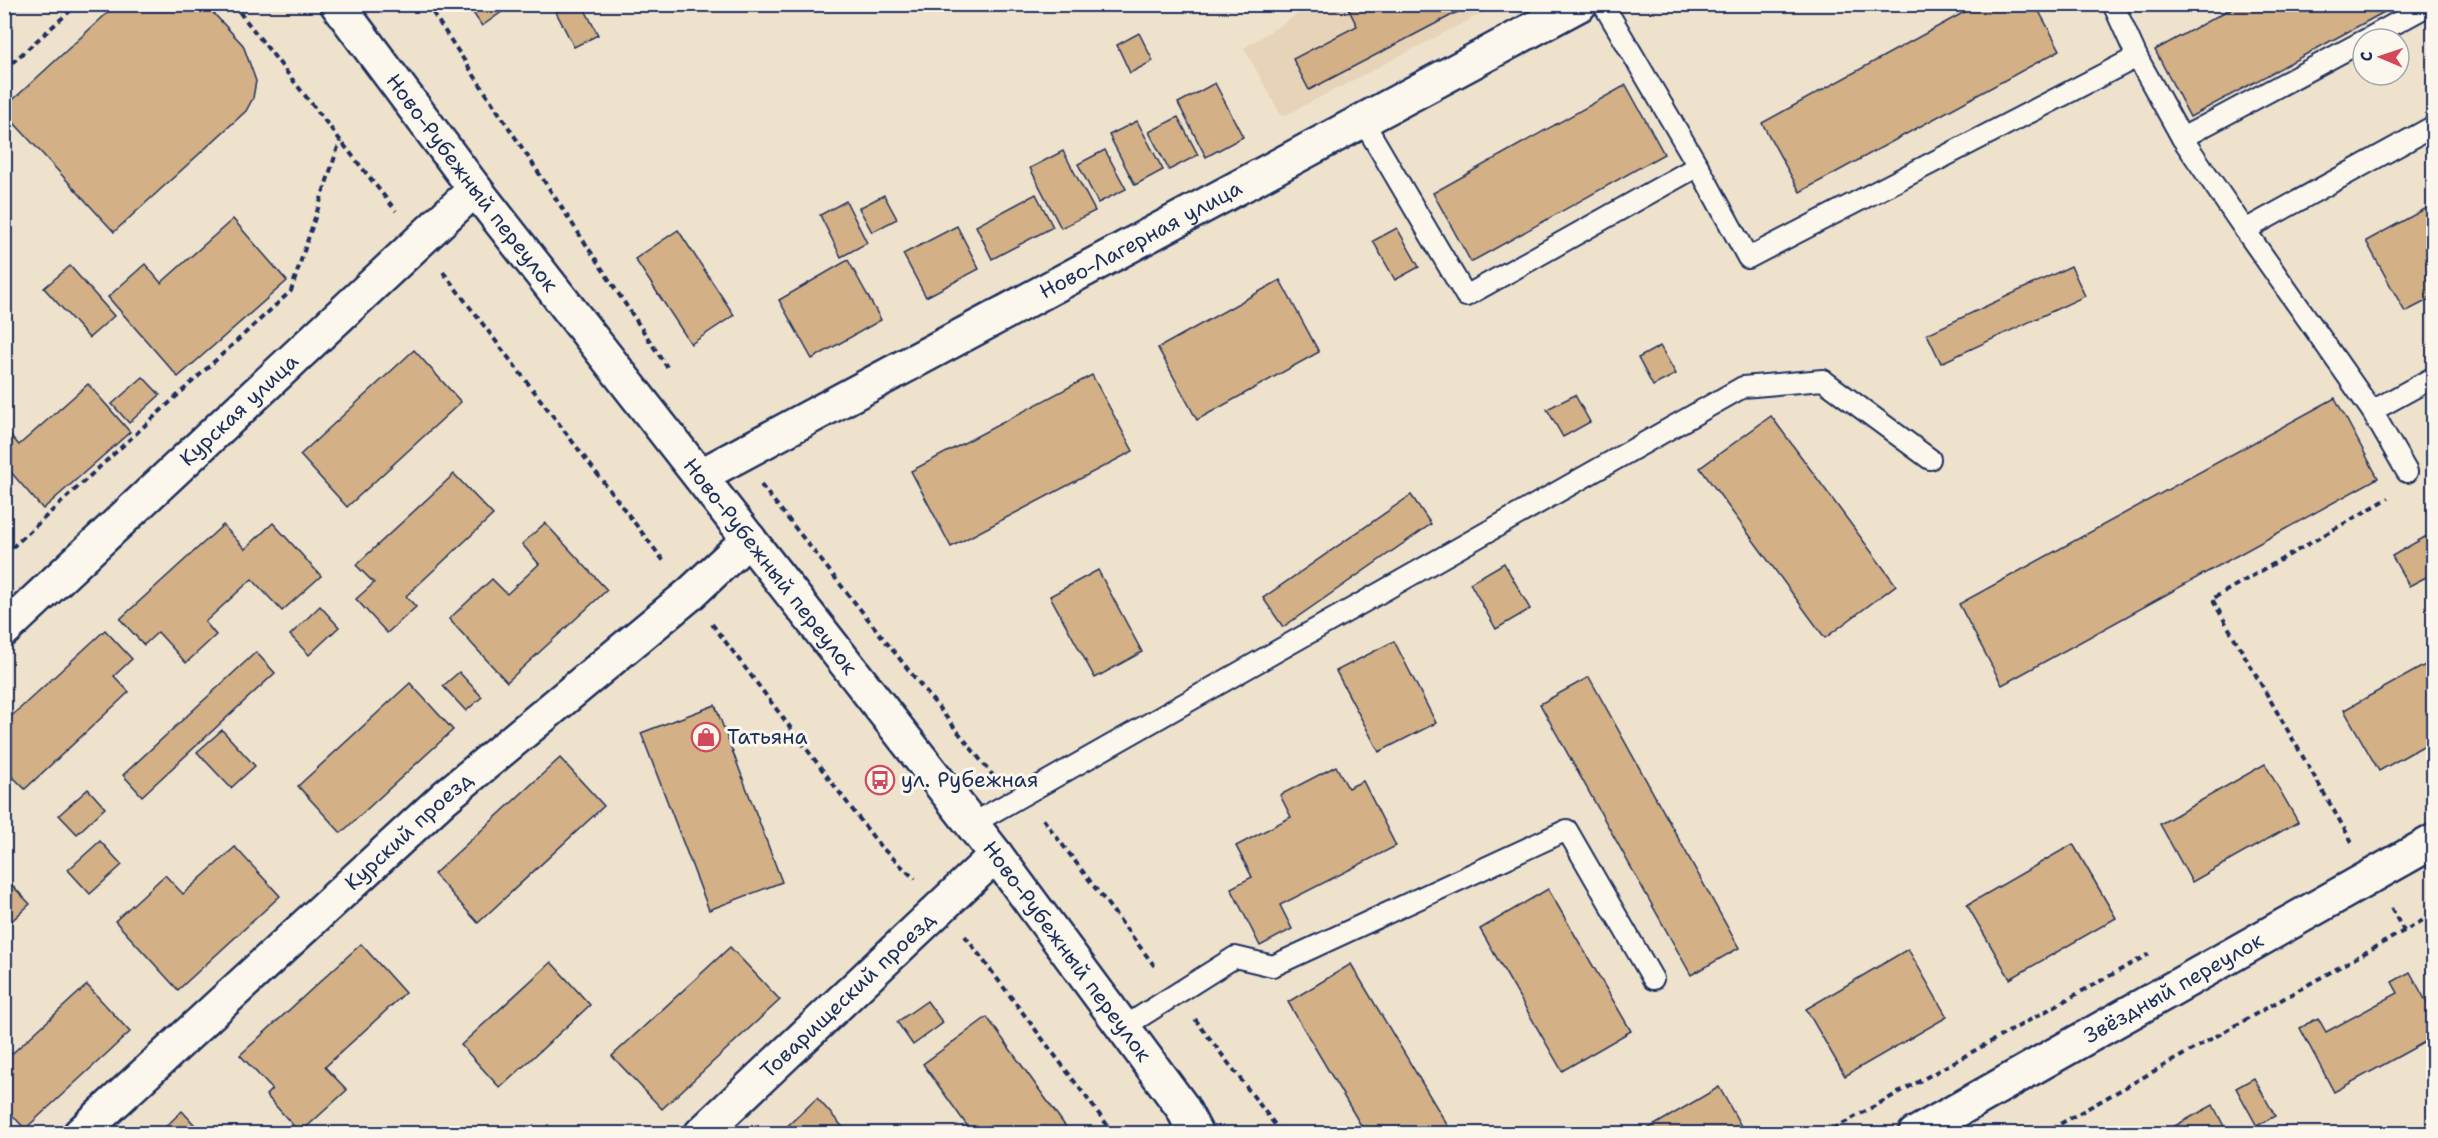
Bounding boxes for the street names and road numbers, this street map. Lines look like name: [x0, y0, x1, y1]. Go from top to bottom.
street label: Ново-Рубежный переулок: [380, 68, 564, 298]
street label: Ново-Лагерная улица: [1034, 174, 1247, 305]
street label: Курская улица: [174, 348, 304, 472]
street label: Ново-Рубежный переулок: [677, 452, 864, 681]
street label: Курский проезд: [339, 766, 479, 897]
street label: Ново-Рубежный переулок: [976, 835, 1158, 1067]
street label: Товарищеский проезд: [754, 906, 941, 1085]
street label: Звёздный переулок: [2079, 926, 2269, 1050]

